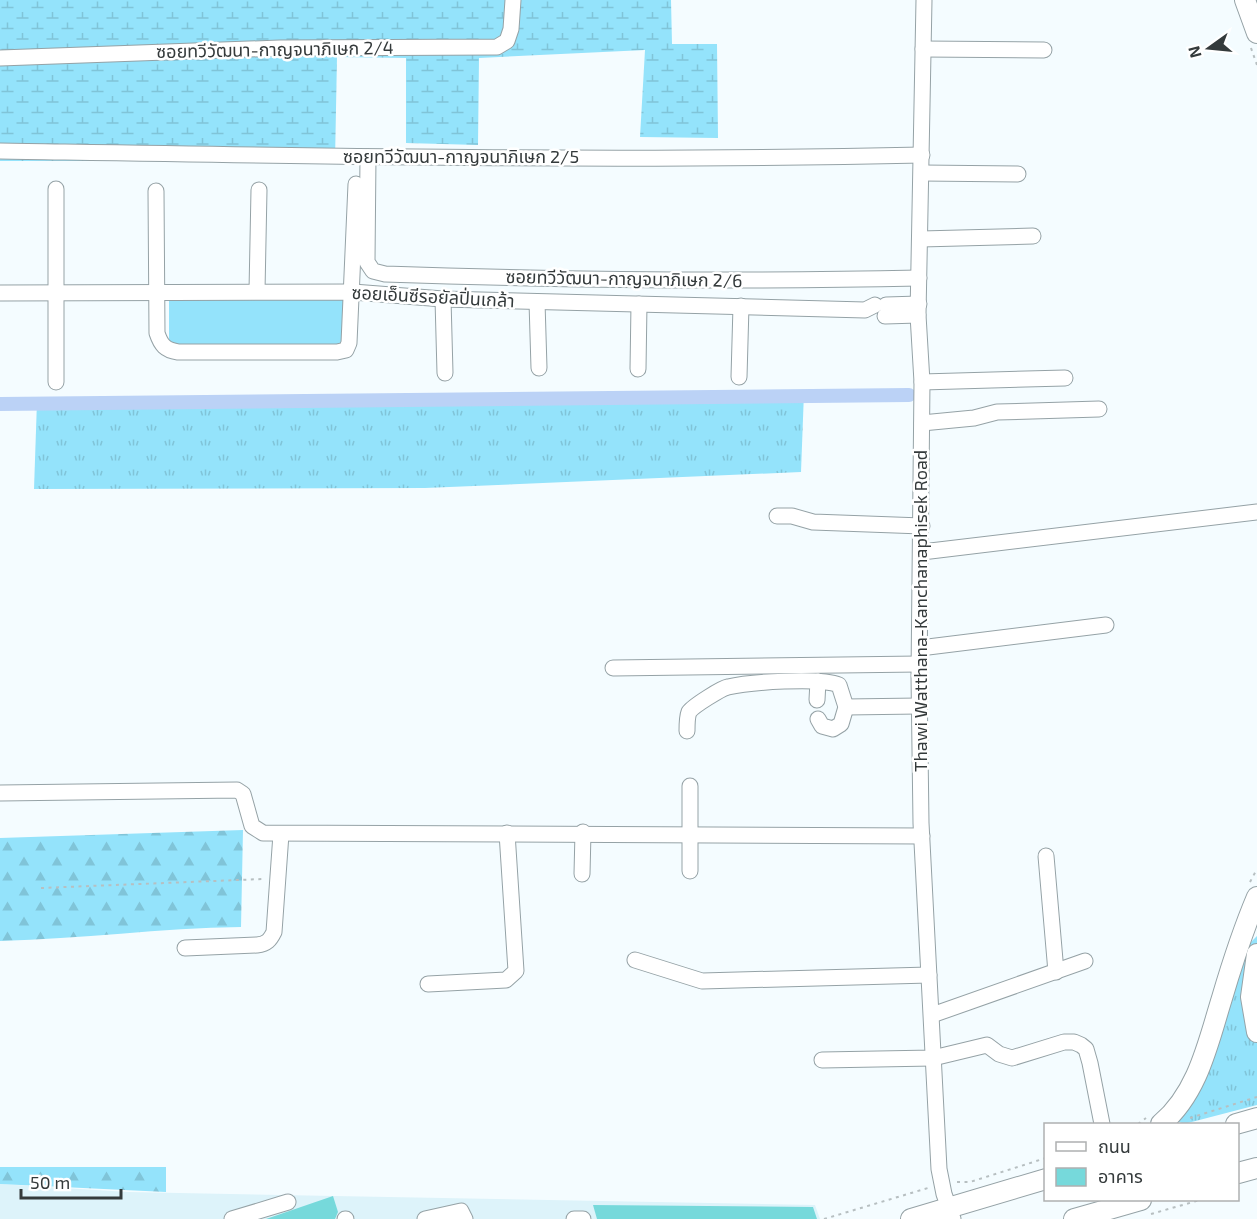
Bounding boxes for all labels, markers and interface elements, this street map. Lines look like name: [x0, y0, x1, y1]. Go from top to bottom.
north arrow: [1179, 18, 1239, 78]
street label: ซอยทวีวัฒนา-กาญจนาภิเษก 2/4: [156, 36, 394, 62]
text: N: [1183, 44, 1205, 60]
street label: ซอยทวีวัฒนา-กาญจนาภิเษก 2/5: [343, 145, 579, 167]
street label: ซอยทวีวัฒนา-กาญจนาภิเษก 2/6: [505, 265, 743, 291]
street label: ซอยเอ็นซีรอยัลปิ่นเกล้า: [351, 281, 515, 311]
street label: Thawi Watthana-Kanchanaphisek Road: [909, 450, 931, 772]
legend: [1044, 1123, 1239, 1201]
text: ถนน: [1098, 1135, 1131, 1157]
scale bar: [21, 1162, 122, 1200]
text: อาคาร: [1098, 1165, 1143, 1187]
text: 50 m: [30, 1171, 70, 1193]

